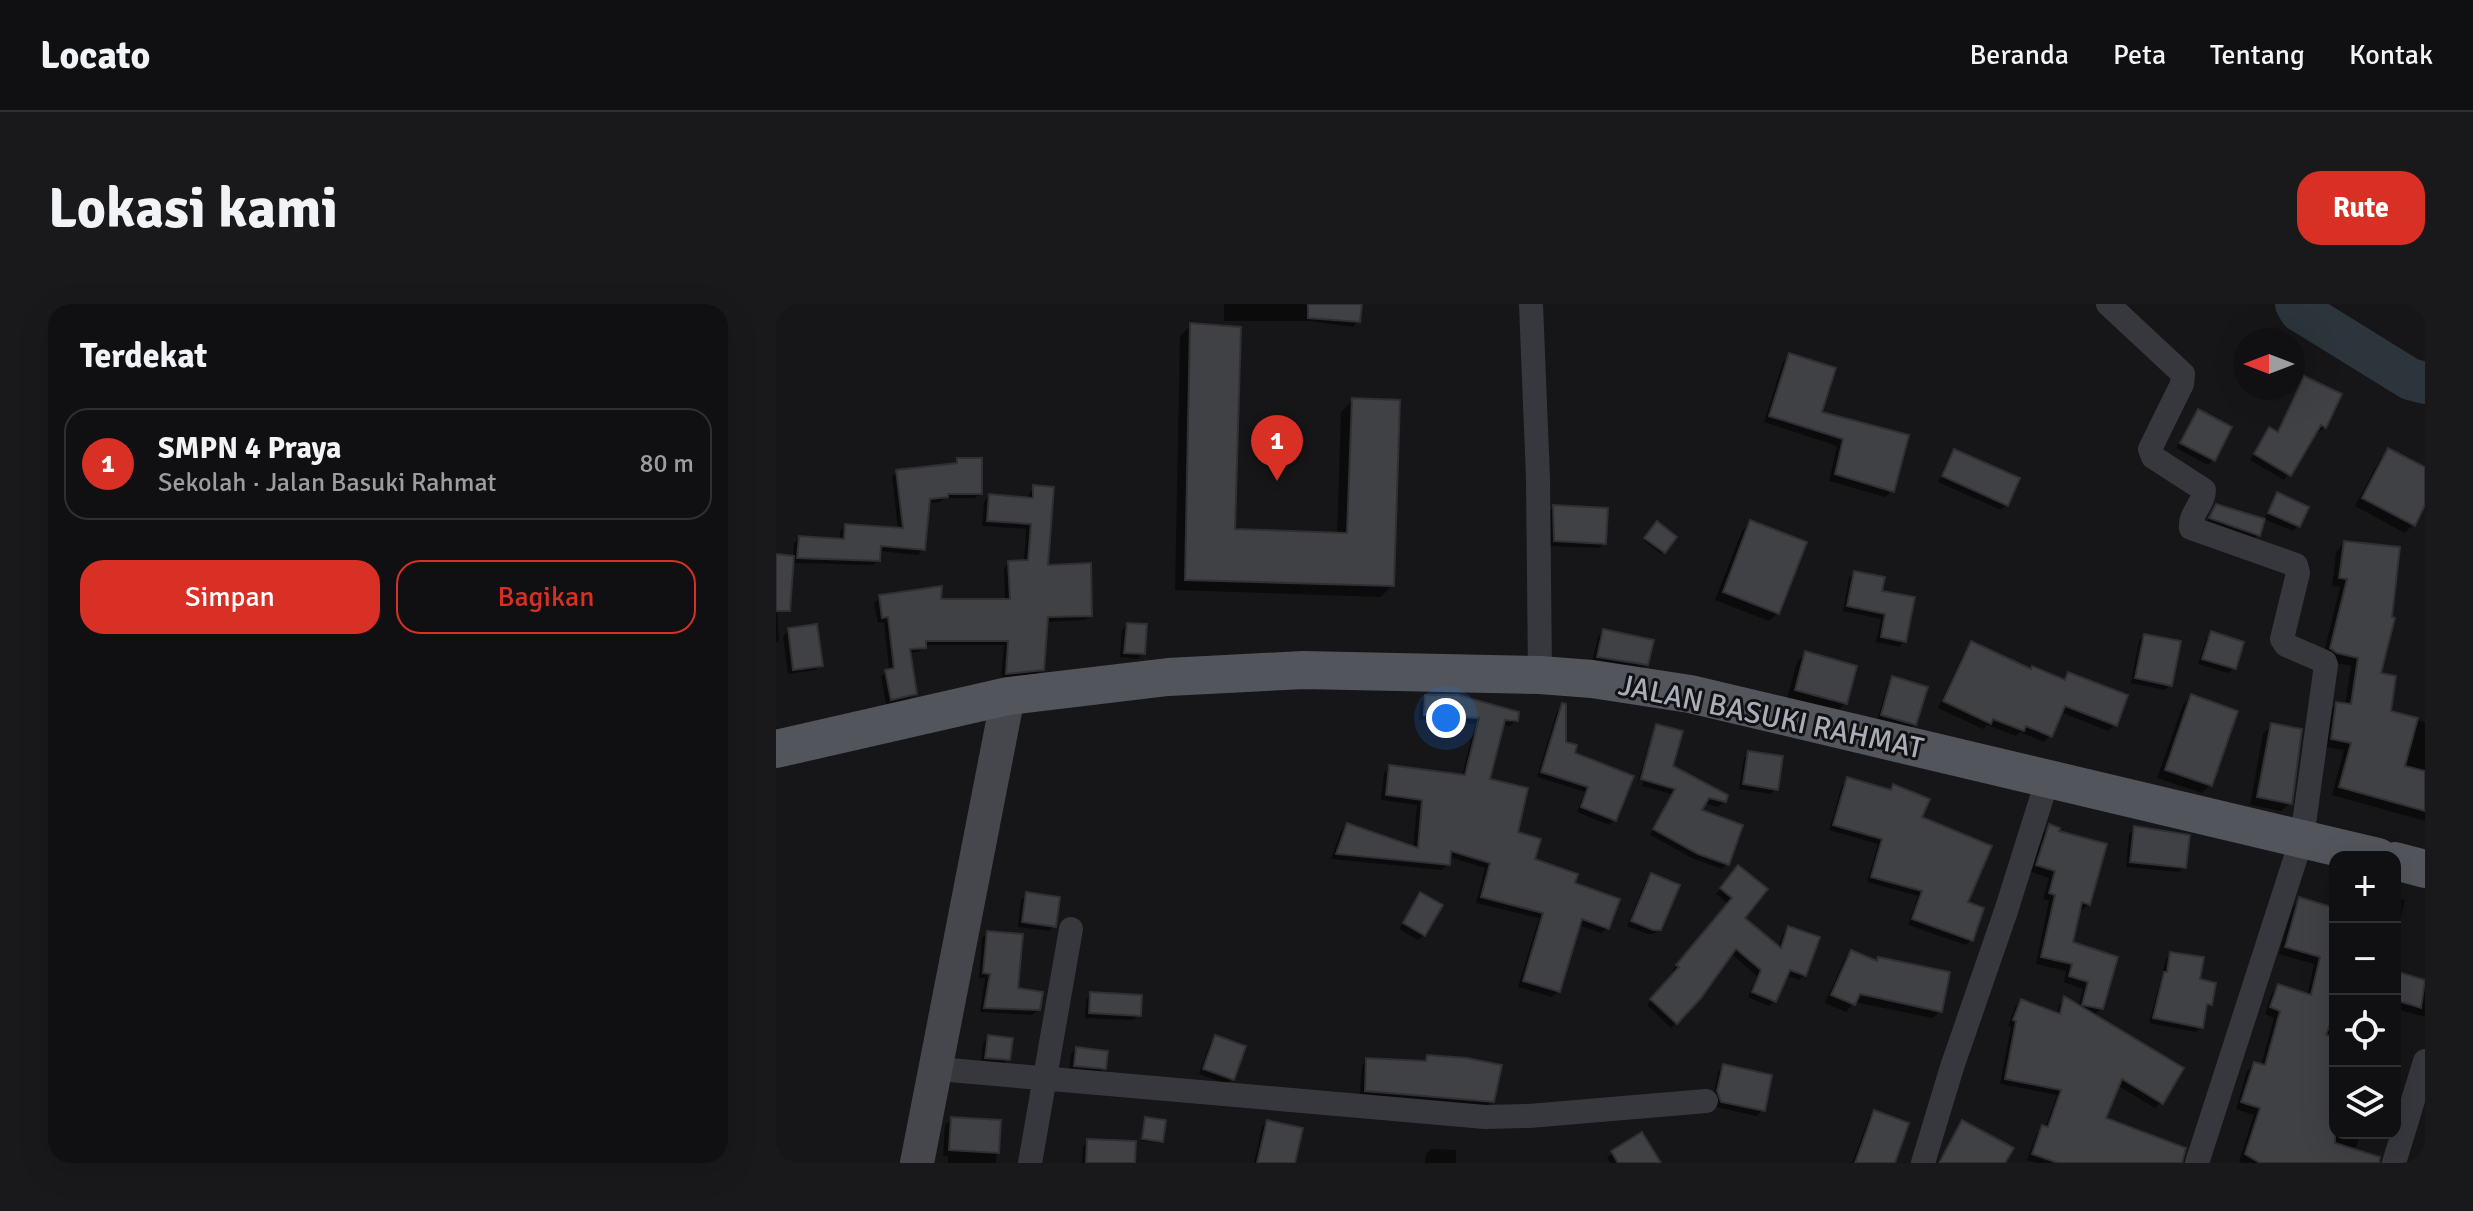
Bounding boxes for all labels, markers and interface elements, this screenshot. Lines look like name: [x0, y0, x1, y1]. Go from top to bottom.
text: Locato: [40, 32, 150, 79]
text: Beranda: [1969, 38, 2069, 72]
text: Peta: [2113, 38, 2166, 72]
text: Tentang: [2210, 38, 2305, 72]
text: Kontak: [2349, 38, 2433, 72]
button: Rute: [2297, 171, 2425, 245]
text: Lokasi kami: [48, 174, 338, 243]
north arrow: [2233, 328, 2305, 400]
text: Terdekat: [80, 335, 207, 377]
pin: 1: [1251, 415, 1303, 481]
text: SMPN 4 Praya: [158, 430, 341, 467]
text: 1: [101, 448, 115, 480]
text: 80 m: [639, 448, 694, 480]
text: Sekolah · Jalan Basuki Rahmat: [158, 467, 496, 499]
button: Simpan: [80, 560, 380, 634]
button: Bagikan: [396, 560, 696, 634]
street label: JALAN BASUKI RAHMAT: [1615, 667, 1927, 767]
your location: [1426, 698, 1466, 738]
map controls: [2329, 851, 2401, 1139]
button: +: [2329, 851, 2401, 923]
button: −: [2329, 923, 2401, 995]
button: locate: [2329, 995, 2401, 1067]
button: layers: [2329, 1067, 2401, 1139]

